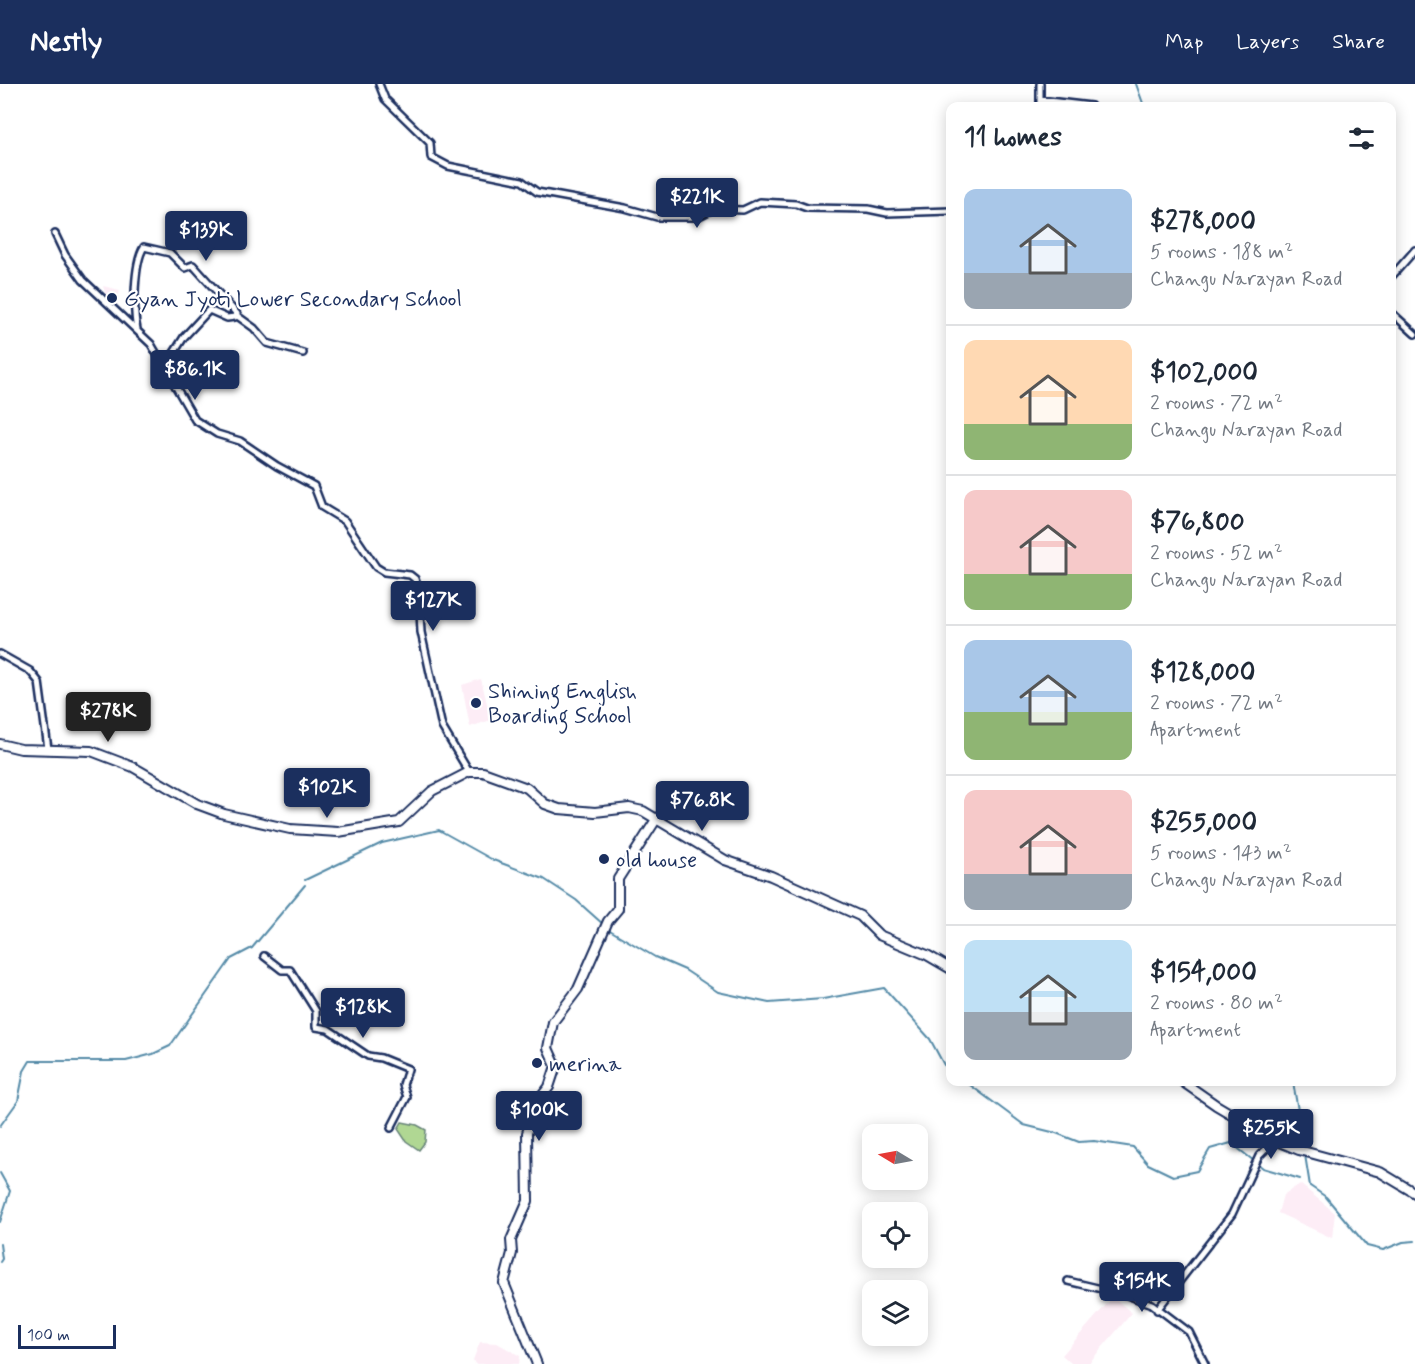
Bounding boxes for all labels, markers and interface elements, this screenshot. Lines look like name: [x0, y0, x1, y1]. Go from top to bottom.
text: Nestly: [30, 24, 102, 61]
text: Map: [1165, 28, 1203, 56]
text: Layers: [1236, 28, 1299, 56]
text: Share: [1332, 28, 1385, 56]
text: 11 homes: [964, 121, 1062, 155]
icon: filters: [1345, 122, 1378, 155]
pin: $221K: [655, 178, 739, 229]
text: $221K: [670, 184, 724, 211]
text: $278,000: [1150, 205, 1256, 239]
pin: $139K: [164, 211, 248, 262]
icon: home: [1012, 213, 1084, 285]
text: $139K: [179, 217, 233, 244]
text: 5 rooms · 188 m²: [1150, 239, 1293, 266]
text: Changu Narayan Road: [1150, 266, 1342, 293]
place label: Gyan Jyoti Lower Secondary School: [124, 286, 462, 314]
marker: Gyan Jyoti Lower Secondary School: [105, 291, 119, 305]
pin: $86.1K: [146, 350, 244, 401]
text: $86.1K: [164, 356, 226, 383]
text: $102,000: [1150, 356, 1258, 390]
icon: home: [1012, 364, 1084, 436]
text: 2 rooms · 72 m²: [1150, 390, 1283, 417]
text: Changu Narayan Road: [1150, 417, 1342, 444]
text: $76,800: [1150, 506, 1245, 540]
icon: home: [1012, 514, 1084, 586]
text: 2 rooms · 52 m²: [1150, 540, 1283, 567]
text: Changu Narayan Road: [1150, 567, 1342, 594]
pin: $127K: [391, 581, 475, 632]
text: $127K: [405, 587, 461, 614]
text: $128,000: [1150, 656, 1255, 690]
icon: home: [1012, 664, 1084, 736]
place label: Shining English Boarding School: [488, 678, 637, 734]
text: 2 rooms · 72 m²: [1150, 690, 1283, 717]
pin: $278K: [66, 692, 150, 743]
marker: Shining English Boarding School: [469, 696, 483, 710]
text: $278K: [80, 698, 136, 725]
text: Apartment: [1150, 717, 1241, 744]
pin: $102K: [285, 768, 369, 819]
text: $102K: [298, 774, 356, 801]
pin: $76.8K: [653, 781, 751, 832]
text: $76.8K: [670, 787, 734, 814]
text: $255,000: [1150, 806, 1257, 840]
icon: home: [1012, 814, 1084, 886]
text: 5 rooms · 143 m²: [1150, 840, 1292, 867]
place label: old house: [616, 847, 697, 875]
marker: old house: [597, 852, 611, 866]
text: Changu Narayan Road: [1150, 867, 1342, 894]
text: $154,000: [1150, 956, 1257, 990]
icon: home: [1012, 964, 1084, 1036]
pin: $128K: [321, 988, 405, 1039]
text: 2 rooms · 80 m²: [1150, 990, 1283, 1017]
text: $128K: [335, 994, 391, 1021]
text: Apartment: [1150, 1017, 1241, 1044]
place label: merina: [549, 1051, 622, 1079]
marker: merina: [530, 1056, 544, 1070]
pin: $100K: [497, 1091, 581, 1142]
text: $100K: [510, 1097, 568, 1124]
pin: $255K: [1229, 1109, 1313, 1160]
text: $255K: [1242, 1115, 1300, 1142]
north arrow: [862, 1124, 928, 1190]
map controls: [862, 1124, 928, 1346]
button: locate: [862, 1202, 928, 1268]
pin: $154K: [1100, 1262, 1184, 1313]
text: $154K: [1113, 1268, 1171, 1295]
button: layers: [862, 1280, 928, 1346]
scale bar: [18, 1322, 116, 1350]
text: 100 m: [27, 1325, 70, 1346]

